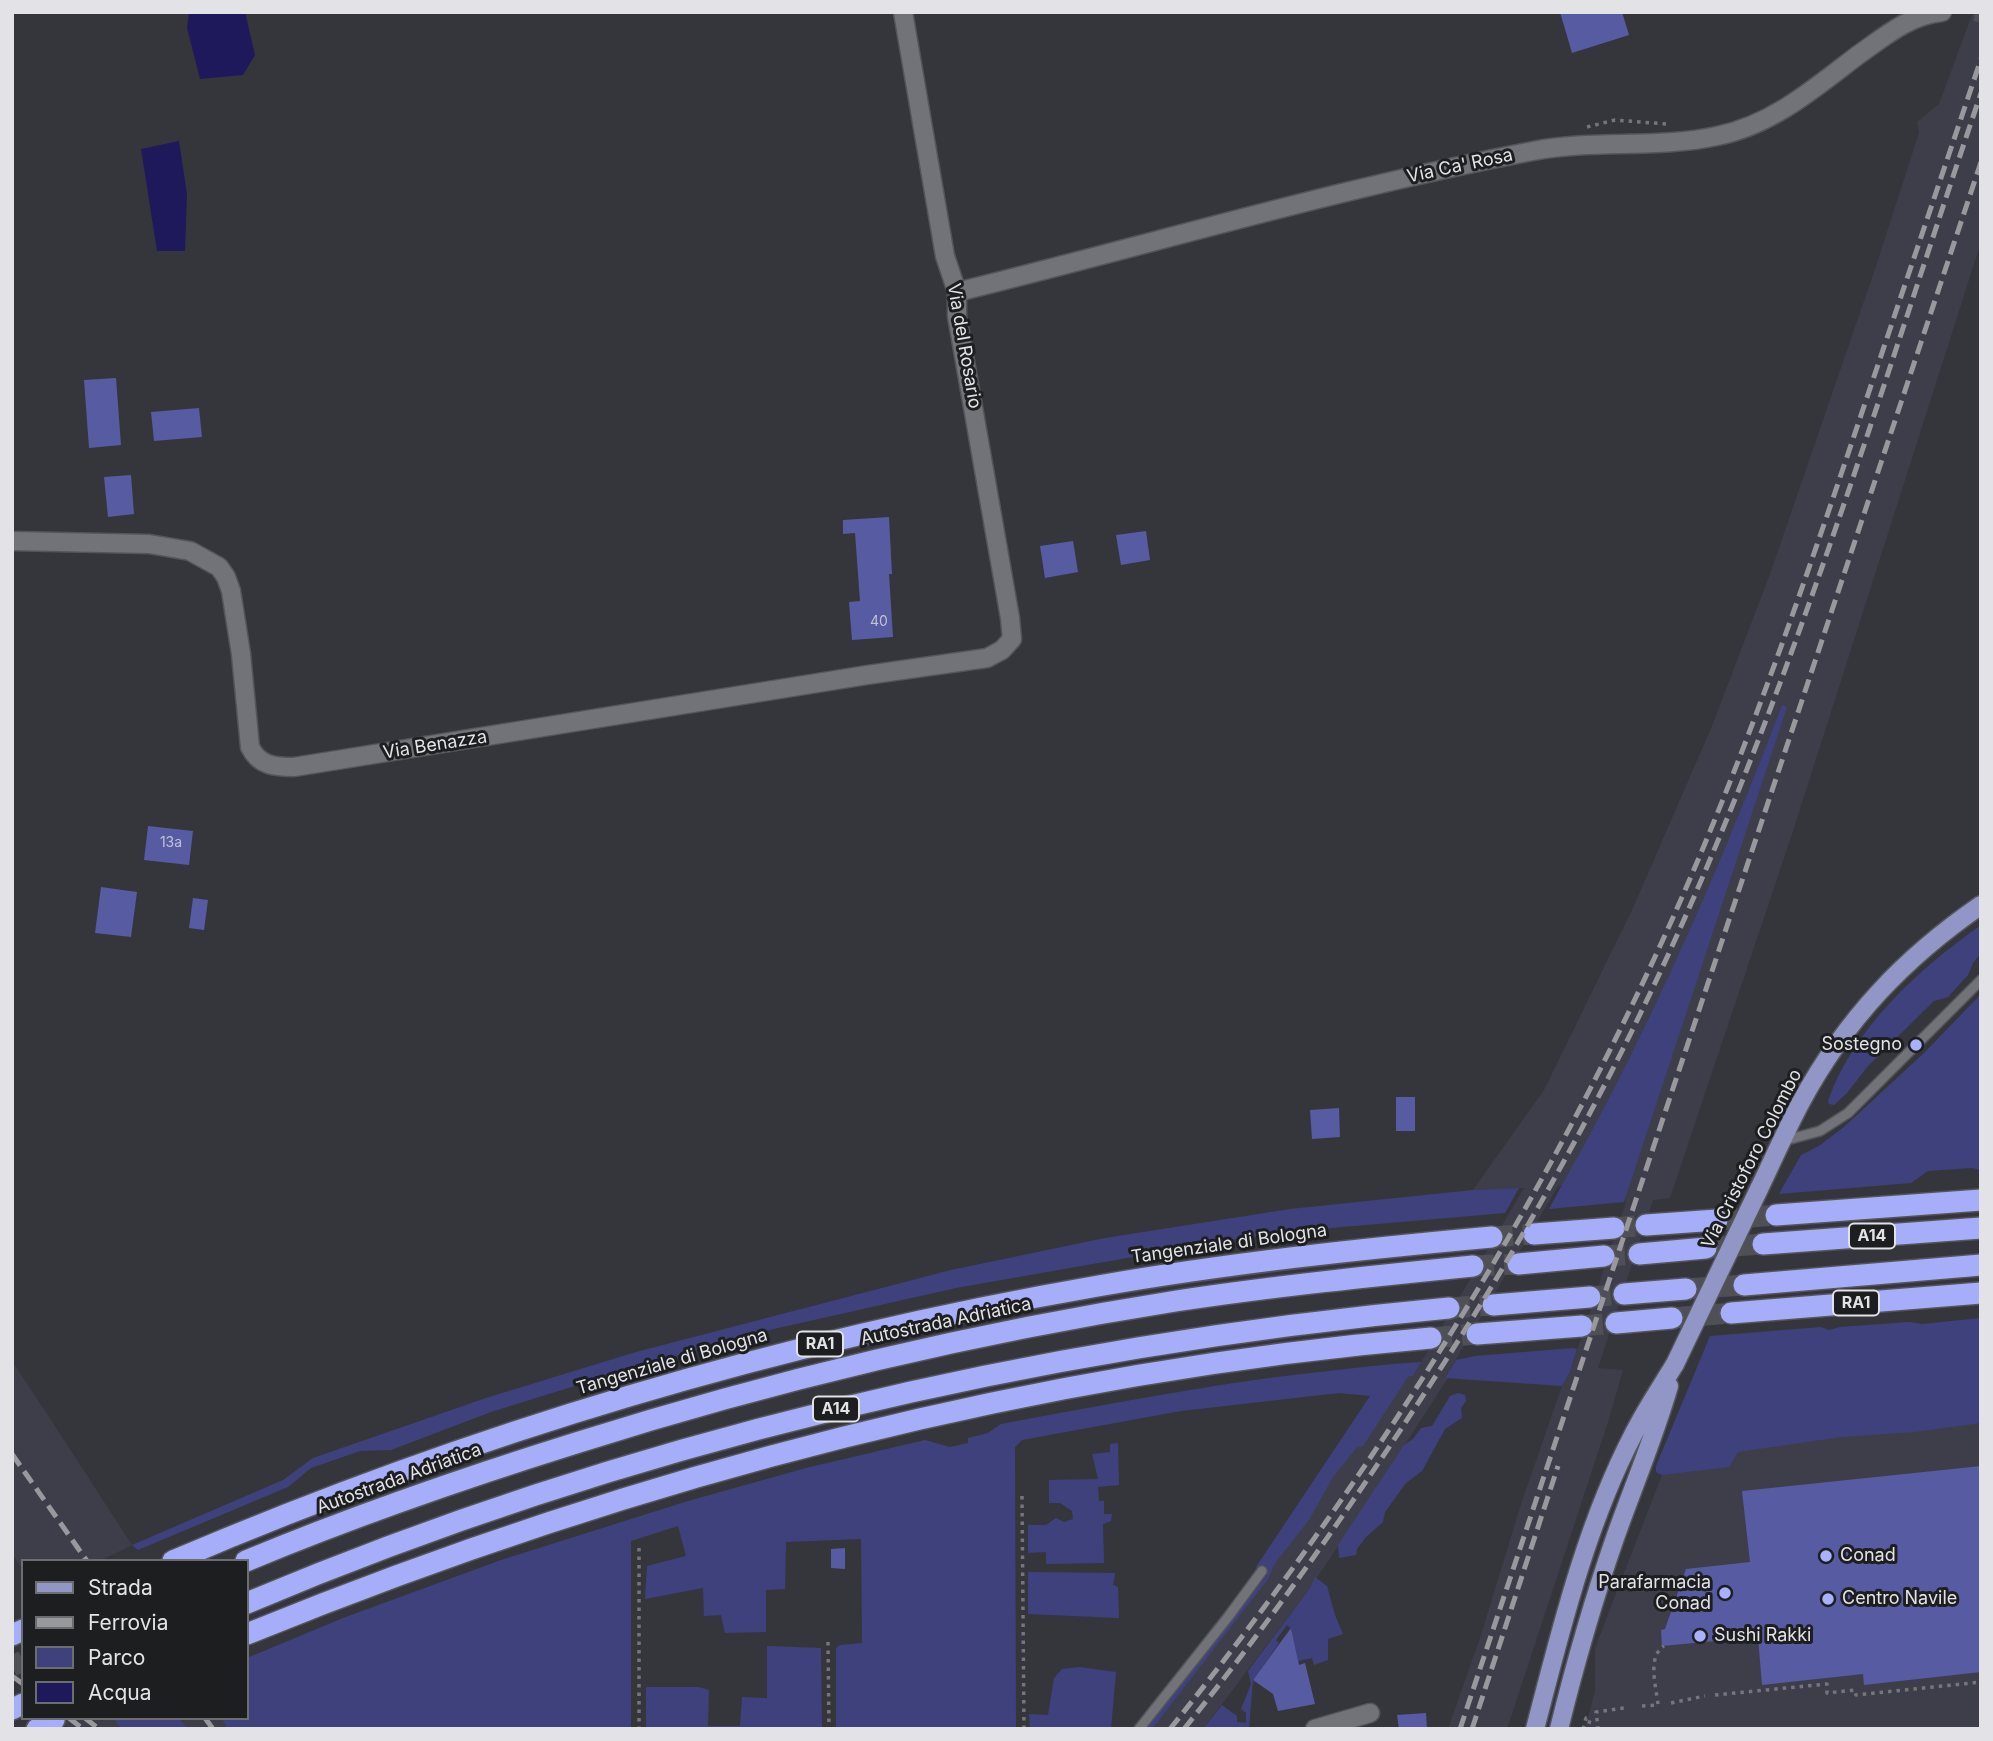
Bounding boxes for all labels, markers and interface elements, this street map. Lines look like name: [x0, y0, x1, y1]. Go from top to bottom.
street label: Via Ca' Rosa: [1405, 144, 1515, 188]
street label: Via del Rosario: [942, 282, 986, 410]
house number: 40: [870, 614, 888, 630]
street label: Via Benazza: [381, 726, 489, 764]
house number: 13a: [160, 835, 182, 851]
place label: Sostegno: [1821, 1034, 1902, 1056]
marker: Sostegno: [1908, 1037, 1924, 1053]
street label: Via Cristoforo Colombo: [1697, 1066, 1807, 1252]
street label: Tangenziale di Bologna: [1130, 1220, 1328, 1268]
road number: A14: [1849, 1224, 1895, 1248]
road number: RA1: [1833, 1290, 1879, 1316]
street label: Autostrada Adriatica: [859, 1293, 1033, 1351]
street label: Tangenziale di Bologna: [574, 1324, 770, 1400]
road number: RA1: [797, 1332, 843, 1356]
road number: A14: [813, 1396, 859, 1422]
street label: Autostrada Adriatica: [314, 1439, 484, 1519]
place label: Conad: [1840, 1545, 1896, 1567]
marker: Conad: [1818, 1548, 1834, 1564]
legend: [21, 1559, 248, 1720]
place label: Parafarmacia Conad: [1598, 1572, 1711, 1614]
text: Strada: [88, 1575, 153, 1600]
marker: Parafarmacia Conad: [1717, 1585, 1733, 1601]
place label: Centro Navile: [1842, 1588, 1957, 1610]
marker: Centro Navile: [1820, 1591, 1836, 1607]
text: Ferrovia: [88, 1610, 168, 1635]
place label: Sushi Rakki: [1714, 1625, 1811, 1647]
marker: Sushi Rakki: [1692, 1628, 1708, 1644]
text: Parco: [88, 1645, 145, 1670]
text: Acqua: [88, 1680, 152, 1705]

